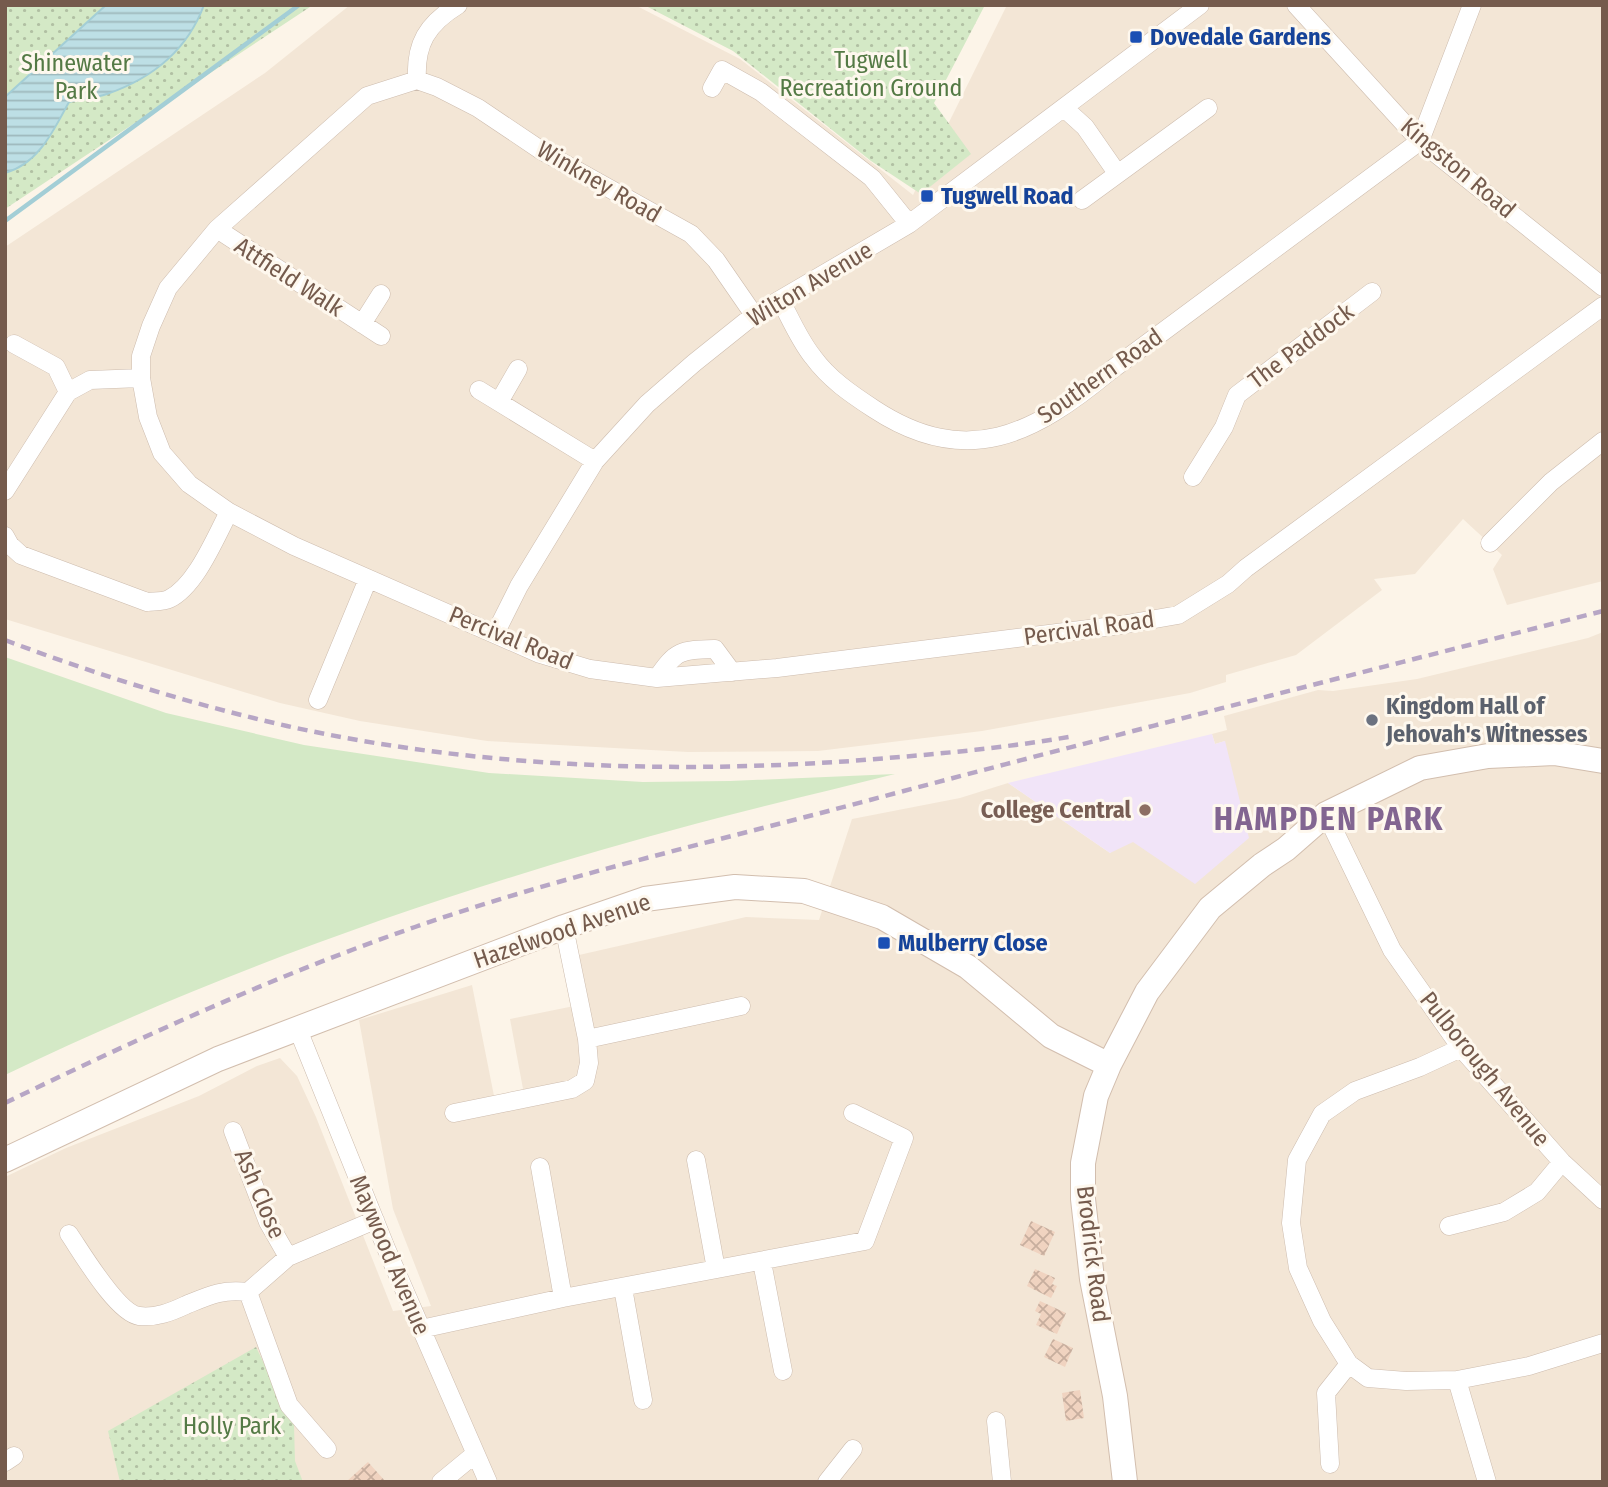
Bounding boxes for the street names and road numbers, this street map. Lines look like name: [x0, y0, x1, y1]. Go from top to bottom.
street label: Kingston Road: [1395, 112, 1521, 224]
street label: Winkney Road: [532, 135, 666, 229]
street label: Attfield Walk: [229, 232, 349, 323]
street label: Wilton Avenue: [742, 236, 878, 332]
street label: The Paddock: [1243, 297, 1360, 395]
street label: Southern Road: [1032, 323, 1168, 429]
street label: Percival Road: [445, 600, 577, 676]
street label: Percival Road: [1022, 605, 1156, 651]
street label: Hazelwood Avenue: [470, 888, 654, 974]
street label: Pulborough Avenue: [1414, 986, 1556, 1152]
street label: Ash Close: [229, 1145, 291, 1243]
street label: Maywood Avenue: [344, 1171, 436, 1339]
street label: Brodrick Road: [1071, 1184, 1115, 1324]

